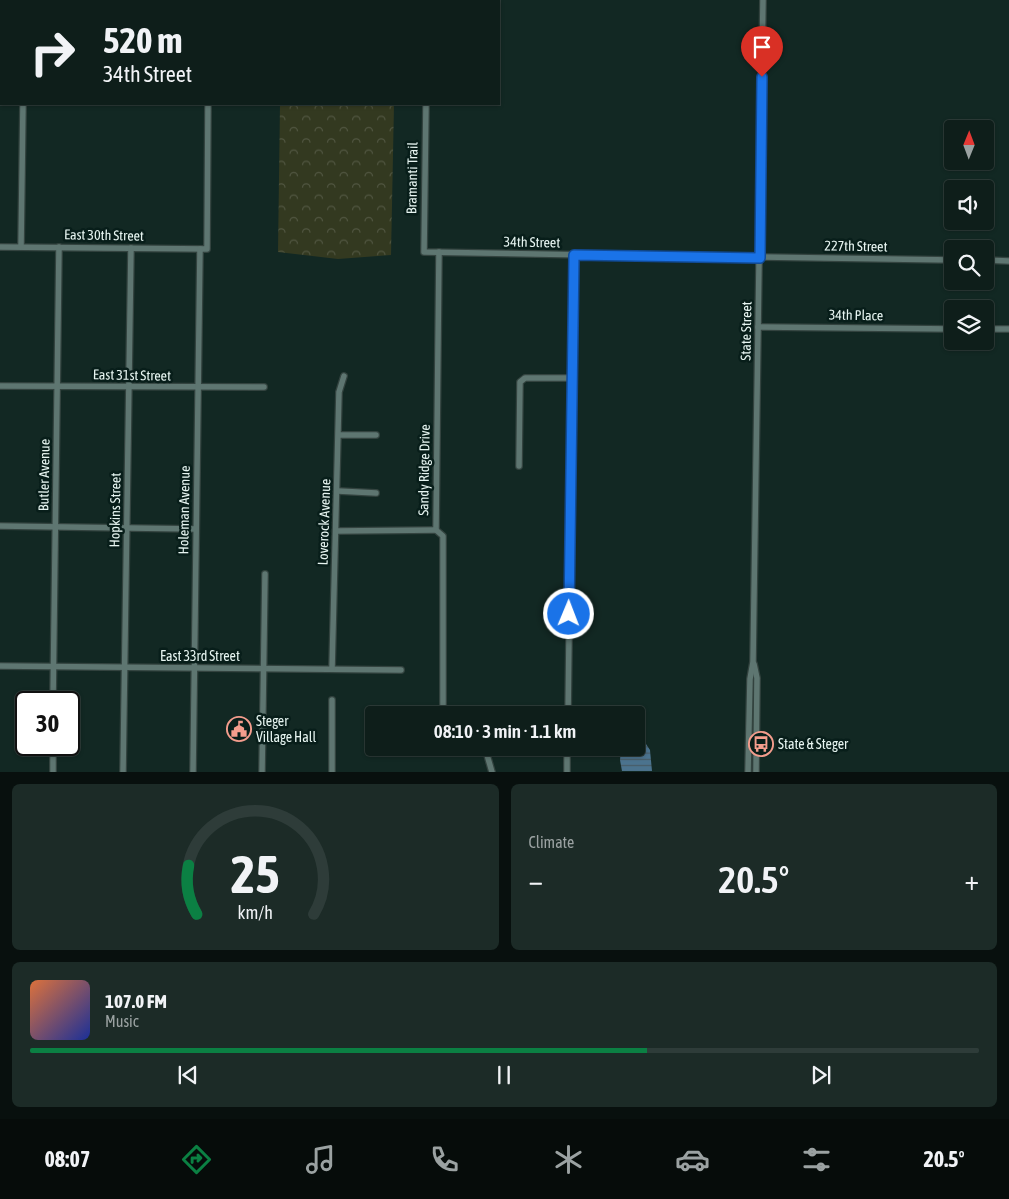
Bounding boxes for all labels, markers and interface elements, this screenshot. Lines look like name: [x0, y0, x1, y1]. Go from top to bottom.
icon: right: [20, 20, 85, 85]
text: 520 m: [103, 20, 182, 60]
pin: [741, 26, 783, 77]
icon: arrive: [748, 33, 776, 61]
text: 34th Street: [103, 61, 192, 87]
north arrow: [944, 120, 994, 170]
map controls: [944, 120, 994, 350]
street label: Bramanti Trail: [403, 142, 421, 214]
button: sound: [944, 180, 994, 230]
street label: East 30th Street: [64, 226, 144, 244]
street label: 34th Street: [504, 234, 560, 250]
street label: 227th Street: [824, 237, 888, 255]
button: search: [944, 240, 994, 290]
button: layers: [944, 300, 994, 350]
street label: State Street: [737, 301, 755, 361]
street label: 34th Place: [829, 307, 883, 323]
street label: East 31st Street: [93, 366, 171, 384]
street label: Sandy Ridge Drive: [415, 424, 433, 516]
street label: Butler Avenue: [35, 439, 53, 511]
street label: Holeman Avenue: [175, 466, 193, 554]
street label: Hopkins Street: [106, 473, 124, 547]
street label: Loverock Avenue: [314, 478, 334, 566]
position arrow: [542, 587, 594, 639]
street label: East 33rd Street: [160, 648, 240, 664]
speed limit sign: 30: [15, 691, 80, 756]
place label: Steger Village Hall: [256, 713, 316, 745]
public building icon: Steger Village Hall: [226, 716, 252, 742]
text: 08:10 · 3 min · 1.1 km: [434, 720, 576, 742]
bus stop icon: State & Steger: [748, 731, 774, 757]
place label: State & Steger: [778, 736, 849, 752]
text: Climate: [529, 833, 574, 851]
text: 25: [231, 844, 280, 904]
text: 20.5°: [718, 858, 789, 901]
text: −: [529, 864, 543, 896]
text: +: [964, 864, 979, 896]
text: km/h: [238, 902, 273, 923]
text: 107.0 FM: [105, 990, 167, 1012]
text: Music: [105, 1012, 139, 1030]
icon: previous: [174, 1061, 202, 1089]
icon: pause: [490, 1061, 518, 1089]
icon: next: [807, 1061, 835, 1089]
icon: directions: [179, 1142, 214, 1177]
icon: music: [303, 1142, 338, 1177]
icon: phone: [427, 1142, 462, 1177]
icon: climate: [551, 1142, 586, 1177]
icon: car: [675, 1142, 710, 1177]
icon: filters: [799, 1142, 834, 1177]
text: 08:07: [45, 1146, 90, 1172]
text: 20.5°: [923, 1146, 964, 1172]

